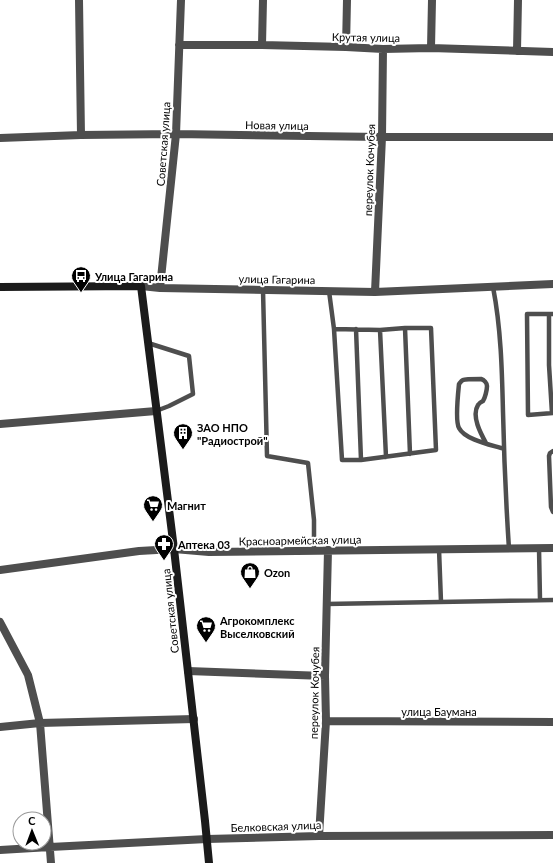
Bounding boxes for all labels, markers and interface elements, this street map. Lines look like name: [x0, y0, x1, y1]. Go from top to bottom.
street label: Крутая улица: [332, 30, 400, 44]
street label: Советская улица: [154, 101, 172, 187]
street label: Новая улица: [245, 118, 309, 132]
street label: переулок Кочубея: [361, 124, 377, 216]
bus stop icon: Улица Гагарина: [70, 265, 92, 293]
place label: Улица Гагарина: [94, 270, 173, 283]
street label: улица Гагарина: [239, 272, 315, 286]
place label: ЗАО НПО "Радиострой": [197, 421, 268, 447]
building icon: ЗАО НПО "Радиострой": [172, 422, 194, 450]
supermarket icon: Магнит: [142, 494, 164, 522]
place label: Магнит: [167, 499, 206, 512]
street label: Красноармейская улица: [238, 532, 362, 548]
pharmacy icon: Аптека 03: [153, 533, 175, 561]
place label: Аптека 03: [177, 538, 230, 551]
shop icon: Ozon: [239, 561, 261, 589]
place label: Ozon: [264, 566, 290, 579]
street label: Советская улица: [159, 568, 181, 654]
place label: Агрокомплекс Выселковский: [219, 614, 295, 640]
supermarket icon: Агрокомплекс Выселковский: [195, 615, 217, 643]
street label: переулок Кочубея: [307, 647, 321, 739]
street label: улица Баумана: [401, 705, 477, 718]
north arrow: [12, 811, 52, 851]
text: С: [28, 814, 36, 827]
street label: Белковская улица: [230, 818, 322, 834]

